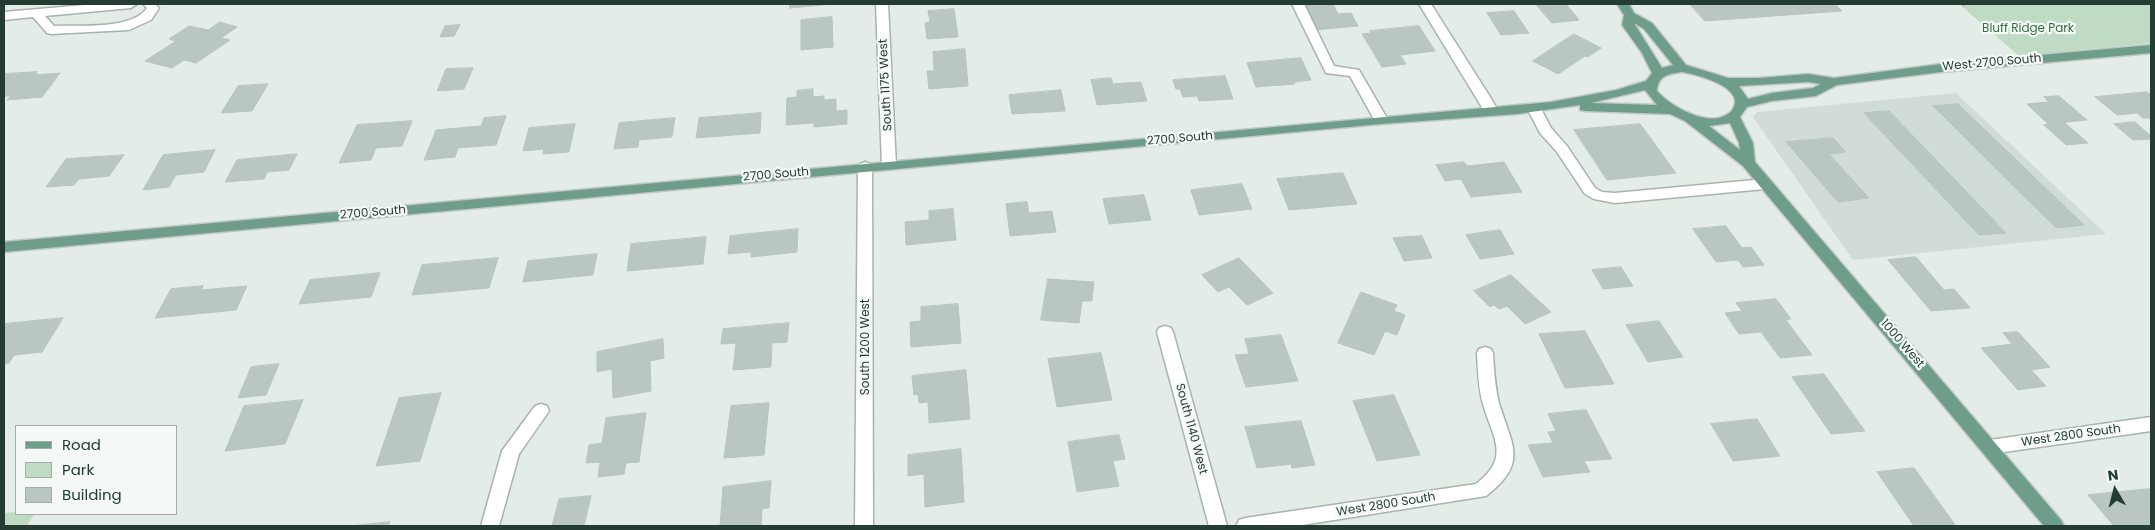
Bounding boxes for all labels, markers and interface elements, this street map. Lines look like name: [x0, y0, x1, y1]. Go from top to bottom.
park label: Bluff Ridge Park: [1982, 22, 2074, 36]
street label: South 1175 West: [876, 38, 896, 132]
street label: West 2700 South: [1942, 52, 2042, 74]
street label: 2700 South: [1146, 129, 1214, 149]
street label: 2700 South: [742, 165, 810, 185]
street label: 2700 South: [339, 203, 407, 223]
street label: South 1200 West: [859, 299, 873, 395]
street label: 1000 West: [1877, 317, 1927, 371]
street label: South 1140 West: [1172, 382, 1210, 476]
street label: West 2800 South: [2020, 422, 2122, 450]
legend: [15, 425, 178, 515]
text: Road: [62, 434, 101, 455]
text: Park: [62, 459, 94, 480]
north arrow: [2090, 465, 2140, 515]
text: N: [2106, 465, 2120, 486]
text: Building: [62, 484, 122, 505]
street label: West 2800 South: [1335, 490, 1437, 520]

